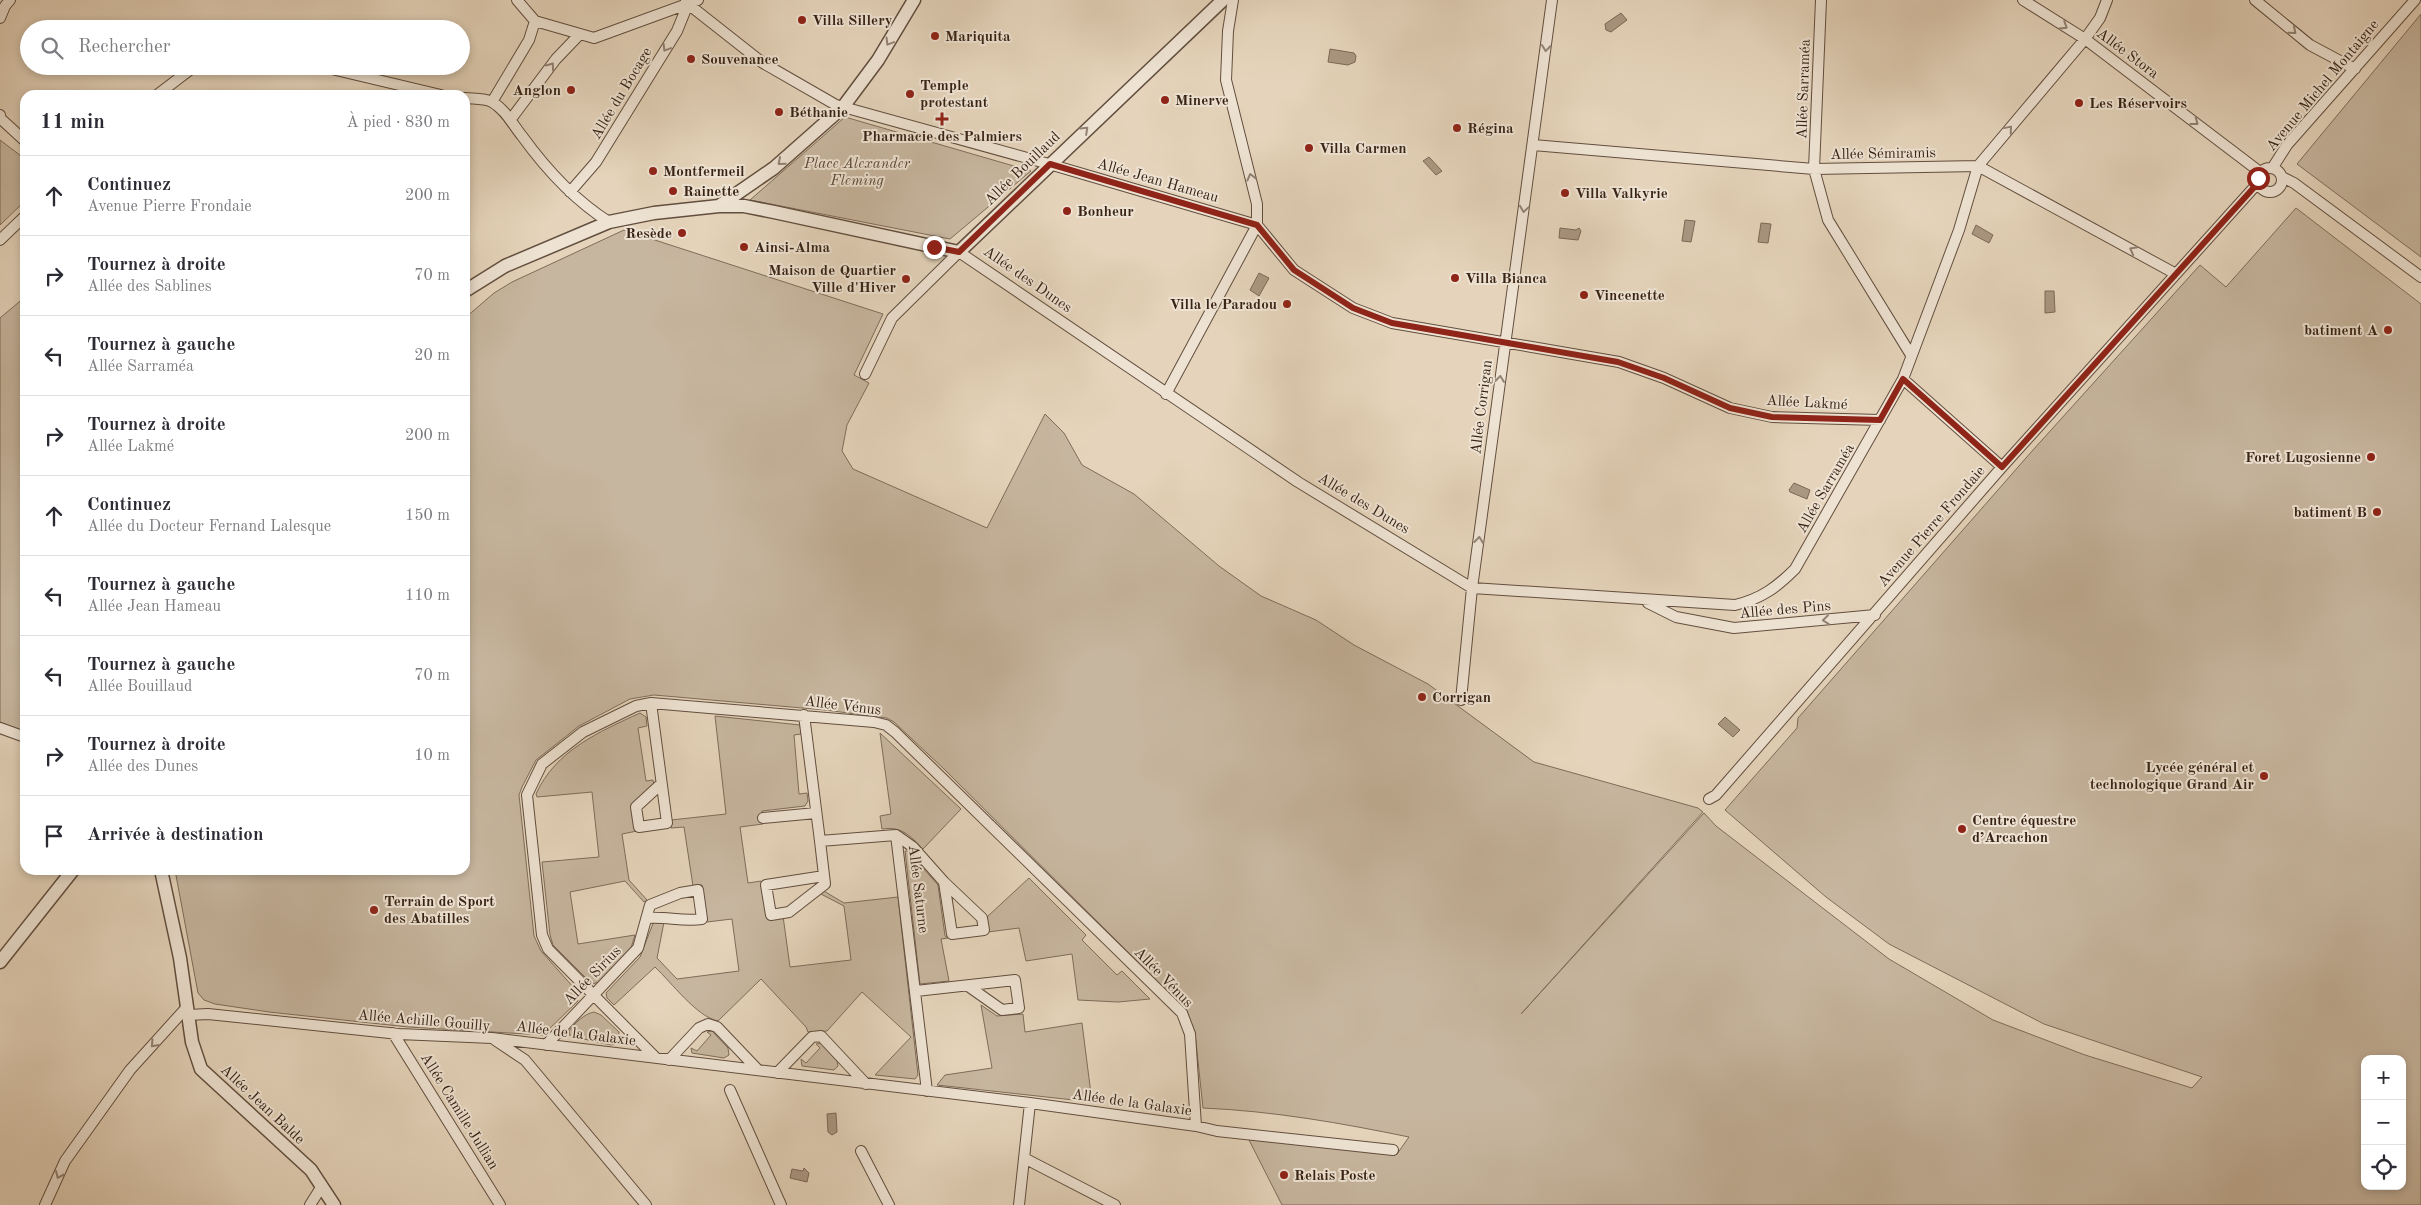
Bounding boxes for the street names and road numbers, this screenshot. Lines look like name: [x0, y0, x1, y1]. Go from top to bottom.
street label: Avenue Michel Montaigne: [2264, 17, 2382, 154]
street label: Allée Stora: [2093, 26, 2161, 83]
street label: Allée Sarraméa: [1795, 38, 1814, 139]
street label: Allée du Bocage: [589, 45, 656, 142]
street label: Allée Bouillaud: [982, 129, 1064, 209]
street label: Allée Sémiramis: [1830, 146, 1936, 163]
street label: Allée Jean Hameau: [1095, 157, 1220, 206]
street label: Allée des Dunes: [980, 244, 1074, 316]
street label: Allée Corrigan: [1469, 359, 1496, 455]
street label: Allée Lakmé: [1766, 394, 1848, 413]
street label: Allée Sarraméa: [1795, 441, 1858, 536]
street label: Avenue Pierre Frondaie: [1876, 464, 1989, 590]
street label: Allée des Dunes: [1315, 471, 1412, 538]
street label: Allée des Pins: [1739, 599, 1832, 622]
street label: Allée Vénus: [804, 694, 882, 719]
street label: Allée Saturne: [905, 844, 930, 934]
street label: Allée Sirius: [561, 944, 625, 1008]
street label: Allée Vénus: [1131, 945, 1195, 1011]
street label: Allée Achille Gouilly: [357, 1008, 491, 1035]
street label: Allée de la Galaxie: [515, 1020, 637, 1049]
street label: Allée Camille Jullian: [417, 1051, 501, 1173]
street label: Allée Jean Balde: [217, 1063, 307, 1148]
street label: Allée de la Galaxie: [1071, 1088, 1193, 1119]

